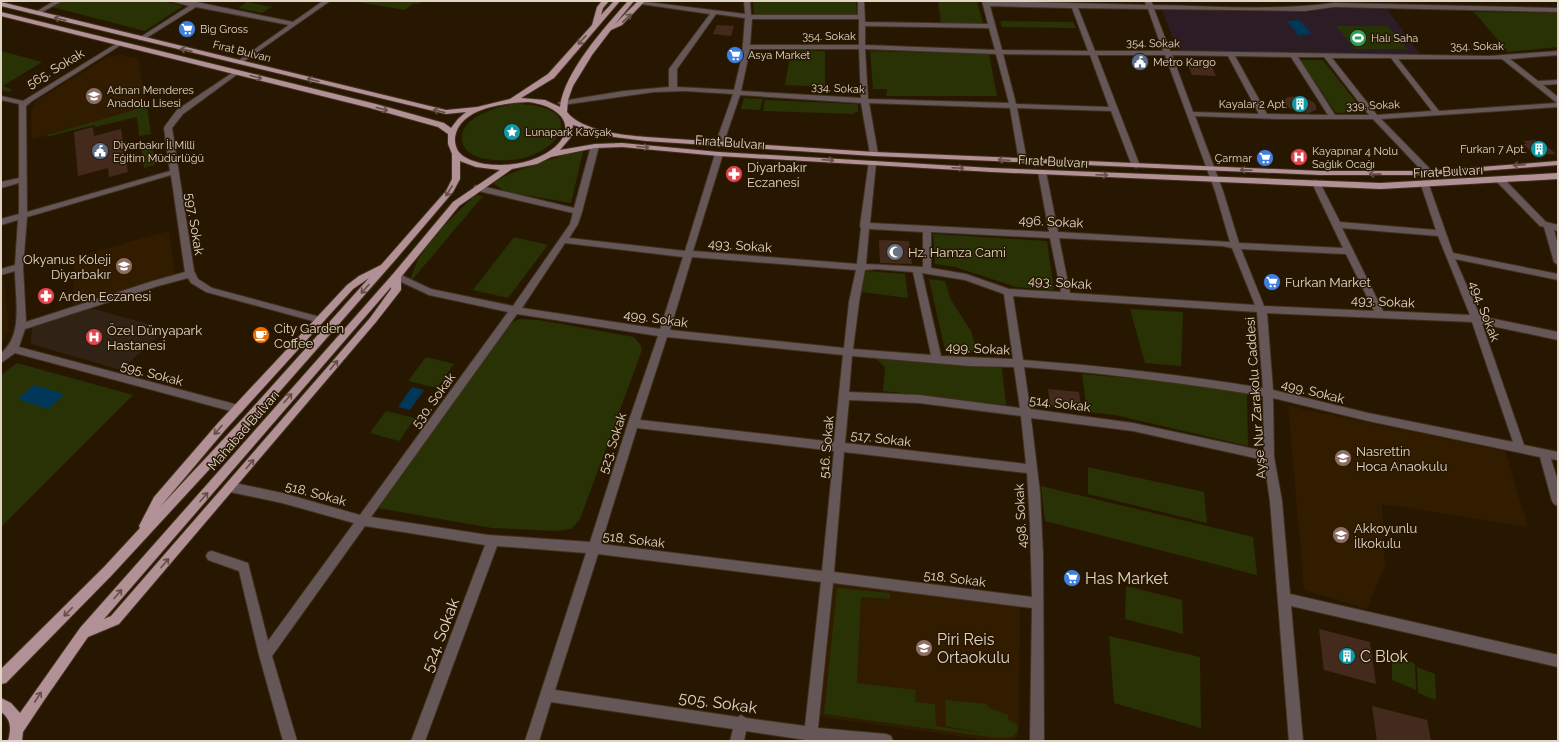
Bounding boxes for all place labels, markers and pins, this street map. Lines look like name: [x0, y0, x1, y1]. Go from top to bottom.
supermarket icon: Big Gross: [177, 19, 197, 39]
place label: Big Gross: [200, 23, 248, 36]
sports icon: Halı Saha: [1348, 28, 1368, 48]
place label: Halı Saha: [1371, 32, 1418, 45]
supermarket icon: Asya Market: [725, 45, 745, 65]
place label: Asya Market: [748, 49, 811, 62]
public building icon: Metro Kargo: [1130, 52, 1150, 72]
place label: Metro Kargo: [1153, 56, 1216, 69]
place label: Adnan Menderes Anadolu Lisesi: [107, 84, 194, 110]
school or university icon: Adnan Menderes Anadolu Lisesi: [84, 86, 104, 106]
building icon: Kayalar 2 Apt.: [1290, 94, 1310, 114]
place label: Kayalar 2 Apt.: [1219, 98, 1287, 111]
place icon: Lunapark Kavşak: [502, 122, 522, 142]
place label: Lunapark Kavşak: [525, 126, 612, 139]
place label: Diyarbakır İl Milli Eğitim Müdürlüğü: [113, 139, 204, 165]
building icon: Furkan 7 Apt.: [1529, 139, 1549, 159]
public building icon: Diyarbakır İl Milli Eğitim Müdürlüğü: [90, 141, 110, 161]
place label: Furkan 7 Apt.: [1460, 143, 1526, 156]
place label: Kayapınar 4 Nolu Sağlık Ocağı: [1312, 145, 1398, 171]
hospital icon: Kayapınar 4 Nolu Sağlık Ocağı: [1289, 147, 1309, 167]
supermarket icon: Çarmar: [1255, 148, 1275, 168]
place label: Çarmar: [1215, 152, 1252, 165]
place label: Diyarbakır Eczanesi: [747, 160, 807, 190]
pharmacy icon: Diyarbakır Eczanesi: [724, 164, 744, 184]
mosque icon: Hz. Hamza Cami: [885, 242, 905, 262]
place label: Hz. Hamza Cami: [908, 245, 1006, 260]
place label: Okyanus Koleji Diyarbakır: [23, 252, 111, 282]
school or university icon: Okyanus Koleji Diyarbakır: [114, 256, 134, 276]
supermarket icon: Furkan Market: [1262, 272, 1282, 292]
place label: Furkan Market: [1285, 275, 1371, 290]
pharmacy icon: Arden Eczanesi: [36, 286, 56, 306]
place label: Arden Eczanesi: [59, 289, 151, 304]
place label: City Garden Coffee: [274, 321, 344, 351]
place label: Özel Dünyapark Hastanesi: [107, 322, 202, 353]
cafe icon: City Garden Coffee: [251, 325, 271, 345]
hospital icon: Özel Dünyapark Hastanesi: [84, 327, 104, 347]
place label: Nasrettin Hoca Anaokulu: [1356, 444, 1447, 474]
school or university icon: Nasrettin Hoca Anaokulu: [1333, 448, 1353, 468]
place label: Akkoyunlu İlkokulu: [1354, 521, 1417, 551]
school or university icon: Akkoyunlu İlkokulu: [1331, 525, 1351, 545]
supermarket icon: Has Market: [1062, 568, 1082, 588]
place label: Has Market: [1085, 569, 1169, 588]
place label: Piri Reis Ortaokulu: [937, 630, 1010, 667]
school or university icon: Piri Reis Ortaokulu: [914, 638, 934, 658]
building icon: C Blok: [1337, 646, 1357, 666]
place label: C Blok: [1360, 647, 1409, 666]

